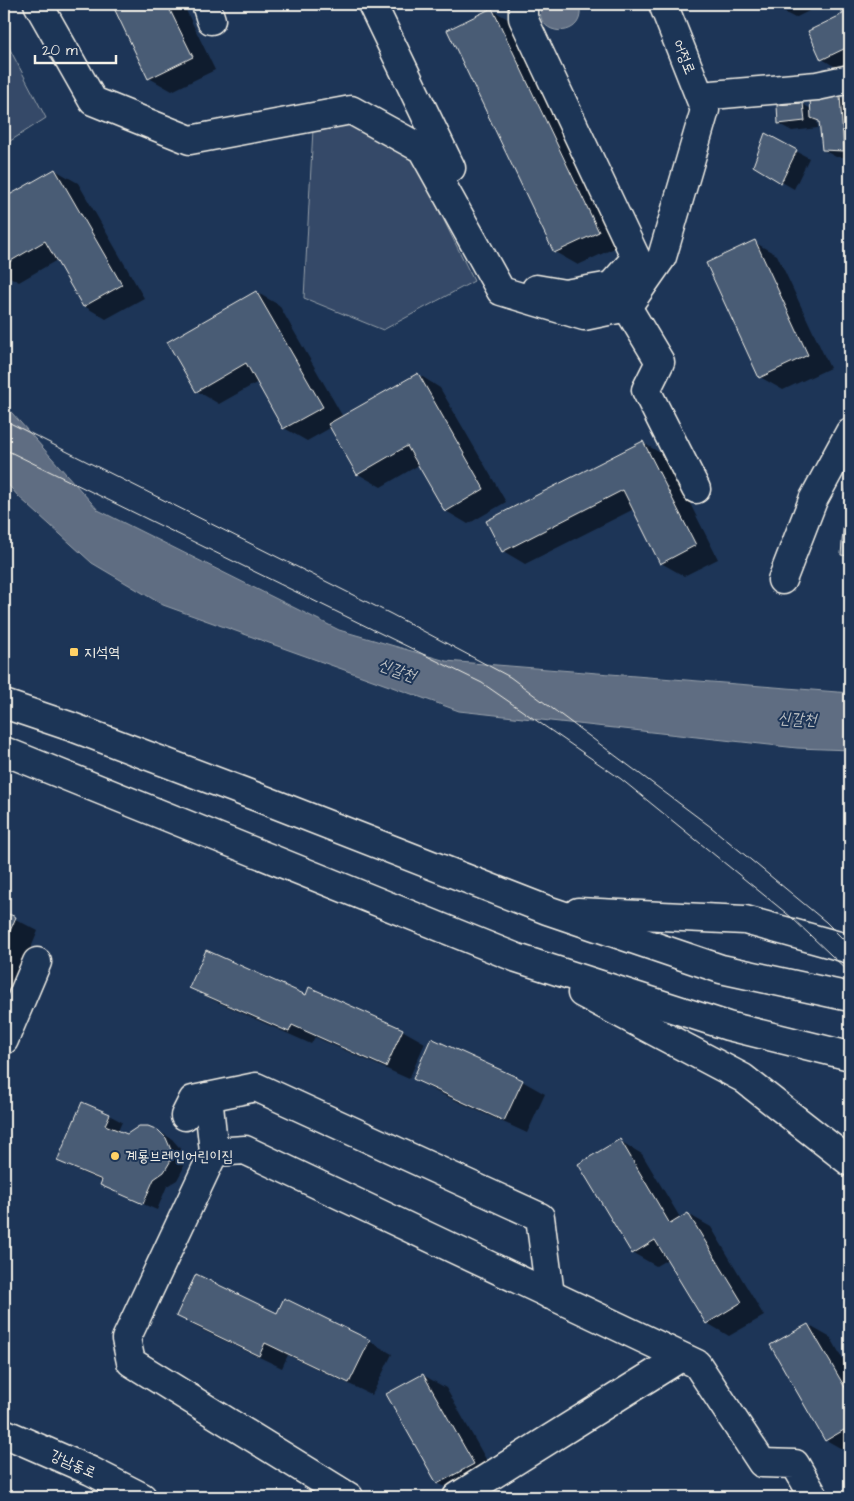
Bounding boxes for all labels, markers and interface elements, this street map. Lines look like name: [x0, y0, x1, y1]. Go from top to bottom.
scale bar: [35, 32, 116, 64]
street label: 어정로: [667, 36, 701, 78]
text: 20 m: [42, 40, 78, 61]
place label: 지석역: [84, 642, 120, 663]
marker: 지석역: [68, 646, 80, 658]
water label: 신갈천: [375, 653, 421, 688]
water label: 신갈천: [777, 707, 819, 731]
place label: 계룡브레인어린이집: [125, 1146, 234, 1167]
marker: 계룡브레인어린이집: [109, 1150, 121, 1162]
street label: 강남동로: [47, 1445, 99, 1483]

